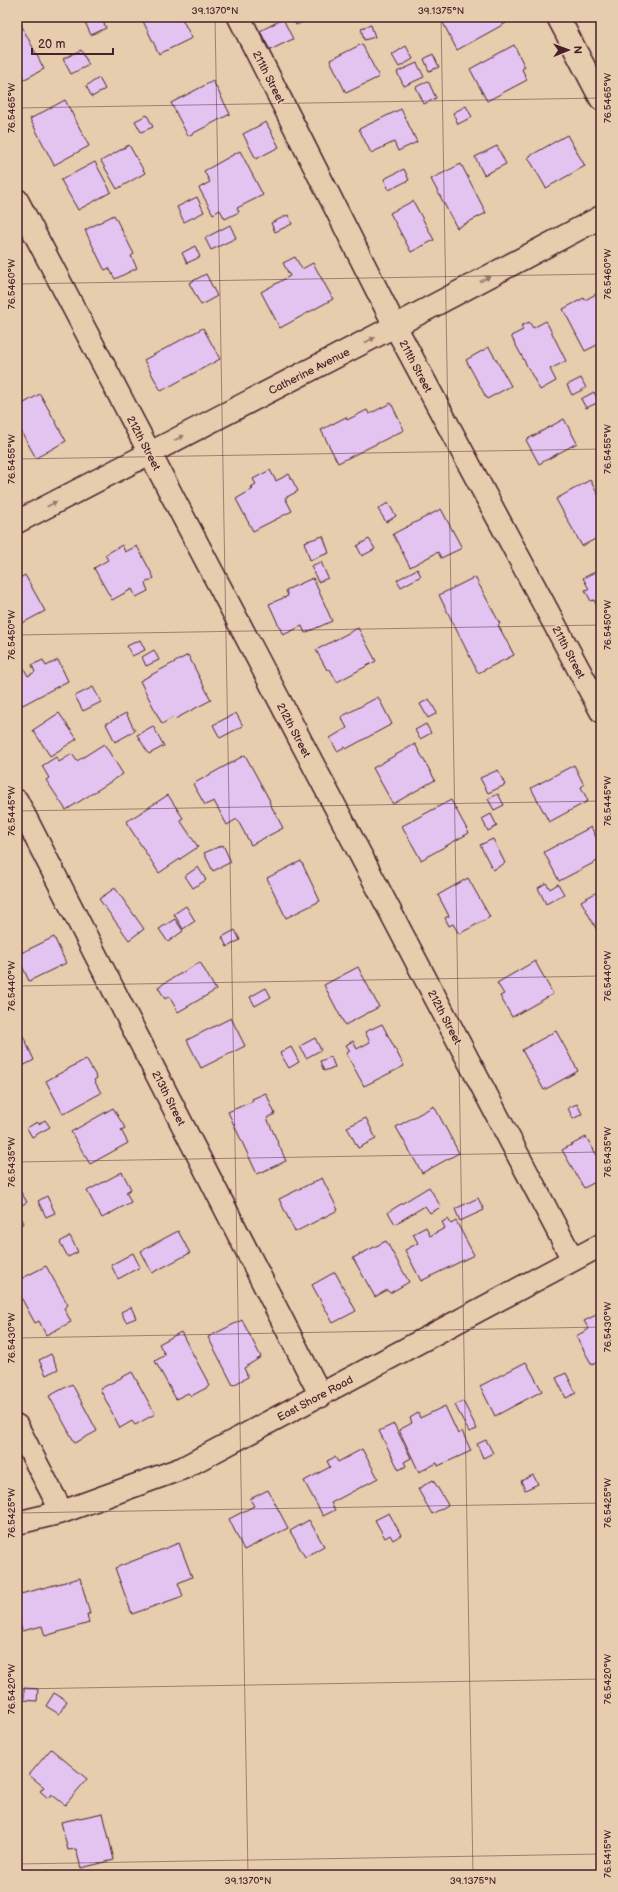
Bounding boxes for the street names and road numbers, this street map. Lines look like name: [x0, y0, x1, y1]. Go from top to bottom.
street label: 211th Street: [250, 49, 288, 106]
street label: 211th Street: [396, 338, 435, 395]
street label: Catherine Avenue: [267, 345, 352, 397]
street label: 212th Street: [124, 414, 164, 473]
street label: 211th Street: [549, 624, 588, 681]
street label: 212th Street: [274, 701, 314, 760]
street label: 212th Street: [425, 988, 465, 1047]
street label: 213th Street: [149, 1069, 188, 1128]
street label: East Shore Road: [275, 1373, 355, 1424]

